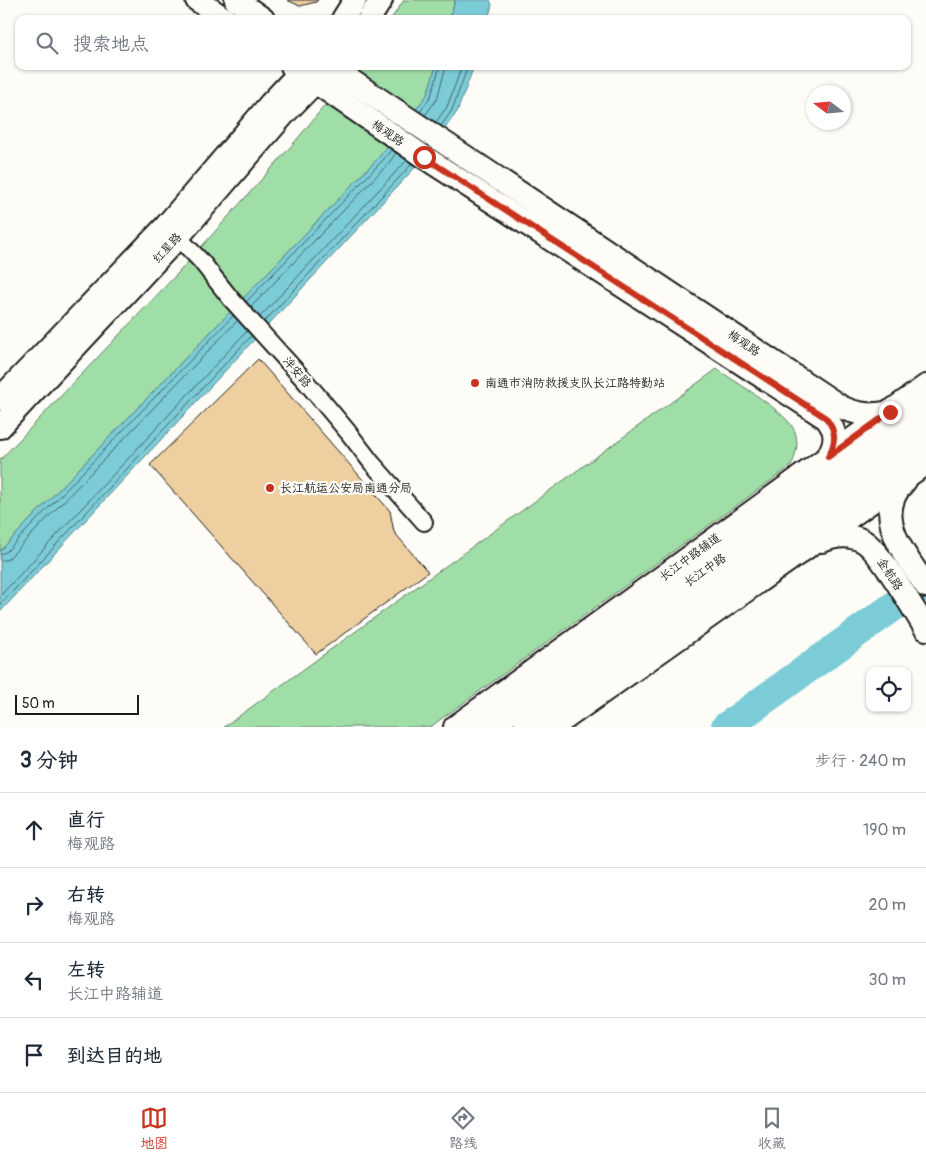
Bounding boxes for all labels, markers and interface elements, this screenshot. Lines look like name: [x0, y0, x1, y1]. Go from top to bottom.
search box: [15, 15, 911, 70]
icon: search: [33, 29, 61, 57]
text: 搜索地点: [73, 32, 149, 56]
north arrow: [806, 85, 851, 130]
street label: 梅观路: [369, 117, 407, 150]
route start: [413, 146, 436, 169]
street label: 红星路: [150, 230, 185, 267]
street label: 梅观路: [725, 327, 763, 360]
street label: 泮安路: [279, 354, 314, 391]
place label: 南通市消防救援支队长江路特勤站: [485, 376, 665, 391]
marker: 南通市消防救援支队长江路特勤站: [469, 377, 481, 389]
route end: [879, 401, 902, 424]
place label: 长江航运公安局南通分局: [280, 481, 412, 496]
marker: 长江航运公安局南通分局: [264, 482, 276, 494]
street label: 长江中路辅道: [657, 530, 723, 584]
street label: 长江中路: [681, 550, 729, 590]
street label: 金航路: [873, 555, 906, 593]
map controls: [866, 667, 911, 712]
button: locate: [866, 667, 911, 712]
scale bar: [15, 692, 139, 715]
text: 50 m: [22, 695, 55, 712]
text: 3 分钟: [20, 747, 78, 774]
text: 步行 · 240 m: [815, 751, 906, 771]
text: 直行: [67, 808, 105, 832]
icon: ahead: [20, 816, 48, 844]
text: 190 m: [863, 820, 906, 840]
text: 梅观路: [67, 834, 115, 854]
text: 右转: [67, 883, 105, 907]
icon: right: [20, 891, 48, 919]
text: 20 m: [868, 895, 906, 915]
text: 梅观路: [67, 909, 115, 929]
text: 左转: [67, 958, 105, 982]
icon: left: [20, 966, 48, 994]
text: 30 m: [868, 970, 906, 990]
text: 长江中路辅道: [67, 984, 163, 1004]
icon: arrive: [20, 1041, 48, 1069]
text: 到达目的地: [67, 1044, 162, 1068]
tab: 地图: [140, 1104, 168, 1152]
tab: 路线: [449, 1104, 477, 1152]
tab: 收藏: [758, 1104, 786, 1152]

